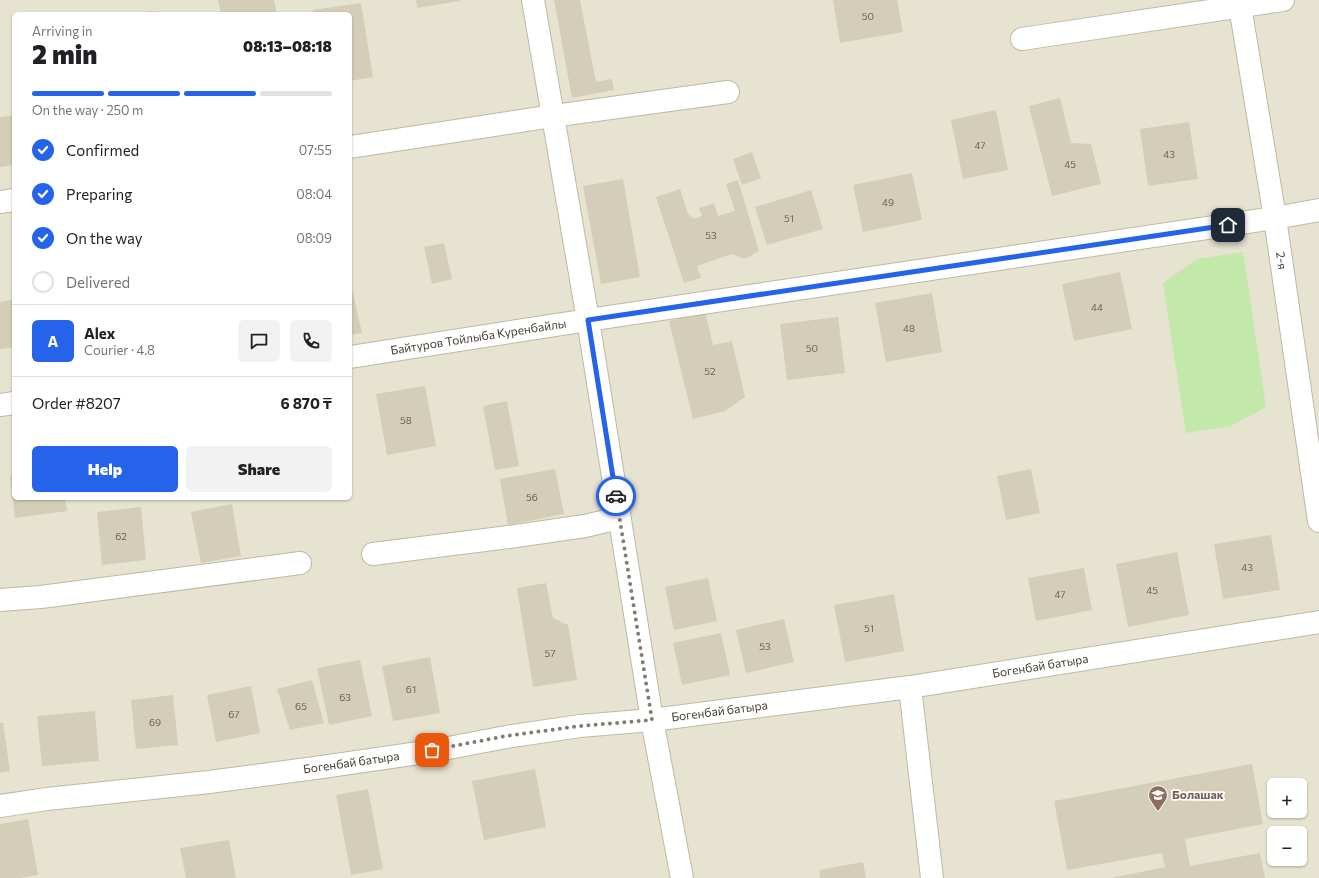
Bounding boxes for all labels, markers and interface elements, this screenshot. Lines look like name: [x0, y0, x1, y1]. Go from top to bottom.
house number: 50: [862, 10, 874, 22]
text: Arriving in: [32, 23, 92, 39]
text: 08:13–08:18: [243, 37, 332, 55]
text: 2 min: [32, 38, 97, 69]
text: On the way · 250 m: [32, 102, 143, 118]
icon: check: [32, 139, 54, 161]
house number: 47: [974, 139, 986, 151]
text: Confirmed: [66, 141, 139, 159]
text: 07:55: [299, 142, 332, 158]
house number: 43: [1163, 148, 1175, 160]
house number: 45: [1064, 158, 1076, 170]
icon: check: [32, 183, 54, 205]
text: Preparing: [66, 185, 132, 203]
text: 08:04: [296, 186, 332, 202]
house number: 49: [882, 196, 894, 208]
pin: [1211, 208, 1245, 242]
house number: 51: [784, 212, 794, 224]
icon: home: [1217, 214, 1239, 236]
icon: check: [32, 227, 54, 249]
text: On the way: [66, 229, 143, 247]
house number: 53: [705, 229, 717, 241]
text: 08:09: [296, 230, 332, 246]
street label: 2-я: [1274, 251, 1290, 270]
text: Delivered: [66, 273, 130, 291]
house number: 44: [1091, 301, 1103, 313]
street label: Байтуров Тойлыба Куренбайлы: [389, 315, 567, 357]
button: chat: [238, 320, 280, 362]
button: phone: [290, 320, 332, 362]
house number: 48: [903, 322, 915, 334]
text: Alex: [84, 324, 115, 342]
text: A: [48, 332, 58, 350]
text: Courier · 4.8: [84, 342, 155, 358]
house number: 50: [806, 342, 818, 354]
house number: 52: [704, 365, 716, 377]
text: Order #8207: [32, 394, 121, 412]
text: 6 870 ₸: [281, 394, 332, 412]
house number: 58: [400, 414, 412, 426]
button: Help: [32, 446, 178, 492]
button: Share: [186, 446, 332, 492]
courier: [596, 476, 636, 516]
icon: car: [605, 485, 627, 507]
house number: 56: [526, 491, 538, 503]
house number: 62: [115, 530, 127, 542]
house number: 43: [1241, 561, 1253, 573]
house number: 45: [1146, 584, 1158, 596]
house number: 47: [1054, 588, 1066, 600]
house number: 51: [864, 622, 874, 634]
house number: 53: [759, 640, 771, 652]
house number: 57: [544, 647, 556, 659]
street label: Богенбай батыра: [991, 651, 1089, 680]
house number: 61: [406, 683, 416, 695]
house number: 63: [339, 691, 351, 703]
street label: Богенбай батыра: [670, 697, 768, 723]
house number: 65: [295, 700, 307, 712]
house number: 67: [228, 708, 240, 720]
house number: 69: [149, 716, 161, 728]
pin: [415, 733, 449, 767]
icon: bag: [421, 739, 443, 761]
street label: Богенбай батыра: [302, 748, 400, 775]
map controls: [1267, 778, 1307, 866]
button: +: [1267, 778, 1307, 818]
school or university icon: Болашак: [1147, 784, 1169, 812]
place label: Болашак: [1172, 787, 1224, 801]
button: −: [1267, 826, 1307, 866]

